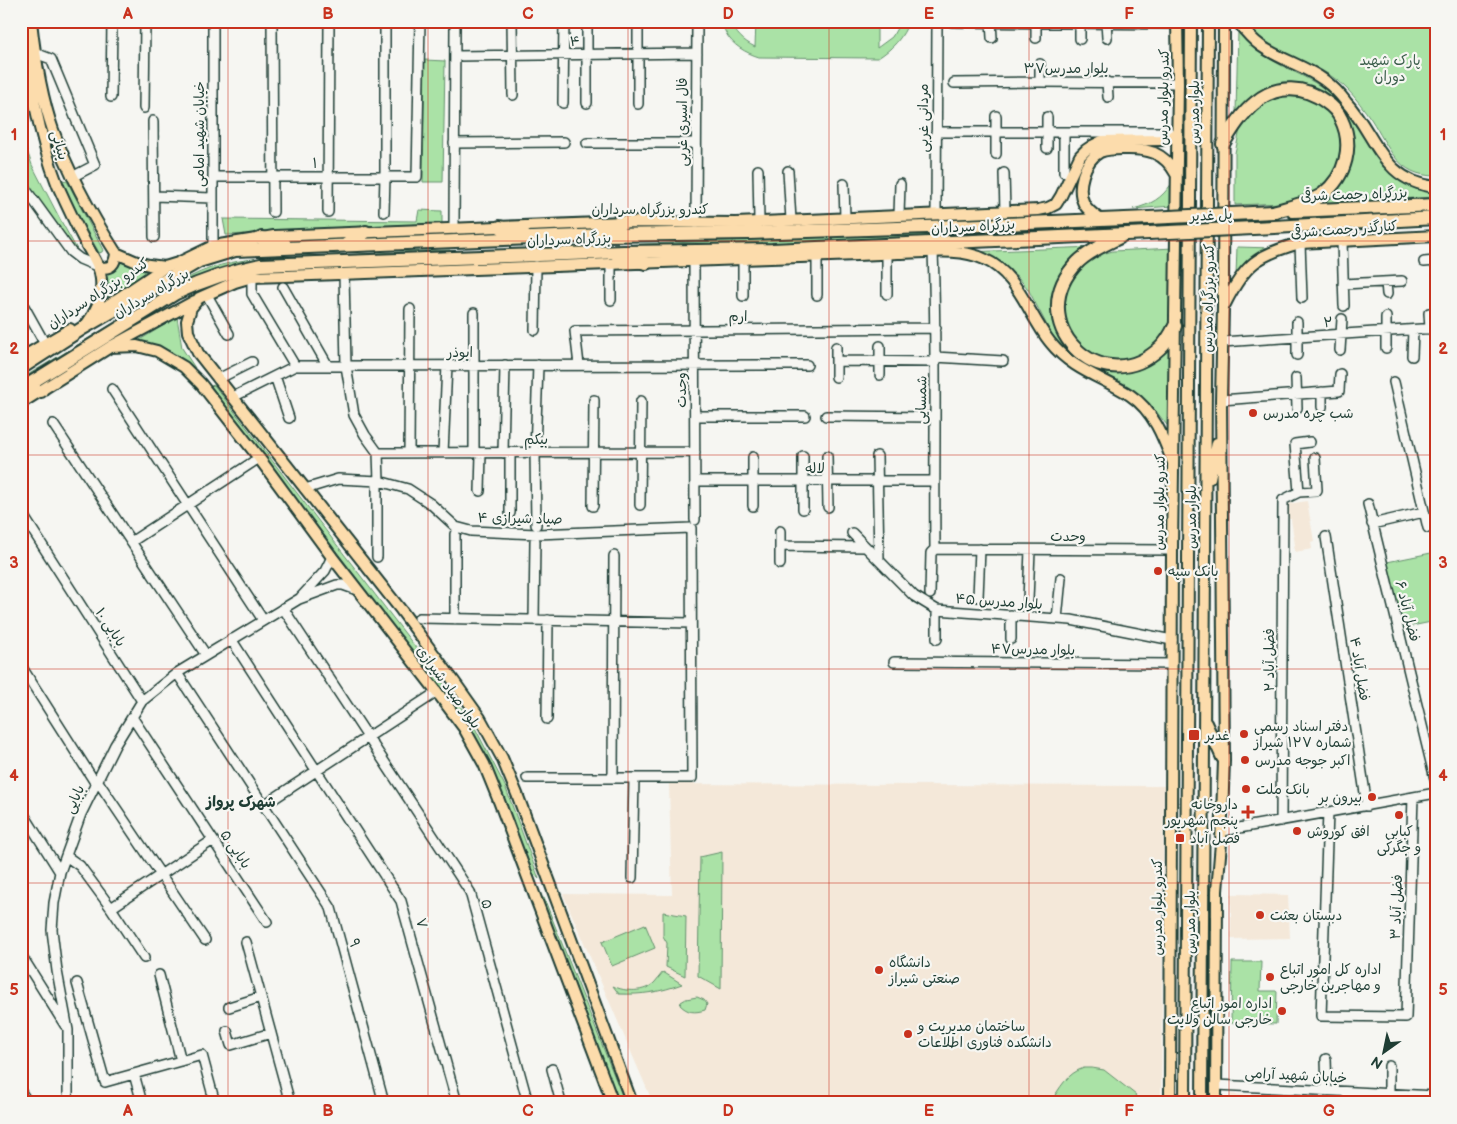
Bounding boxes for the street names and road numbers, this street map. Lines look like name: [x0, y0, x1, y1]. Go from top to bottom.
street label: ۴: [570, 33, 580, 50]
street label: کندرو بلوار مدرس: [1154, 48, 1174, 146]
street label: بلوار مدرس۳۷: [1023, 60, 1109, 77]
street label: فال اسیری غربی: [674, 77, 691, 167]
street label: بلوار مدرس: [1186, 80, 1203, 144]
street label: خیابان شهید امامی: [191, 81, 208, 187]
street label: مردانی غربی: [915, 83, 932, 153]
street label: بنیانی: [47, 128, 72, 162]
street label: ۱: [312, 155, 318, 172]
street label: بزرگراه رحمت شرقی: [1300, 184, 1408, 205]
street label: کندرو بزرگراه سرداران: [591, 201, 709, 219]
street label: پل غدیر: [1188, 206, 1233, 226]
street label: بزرگراه سرداران: [931, 216, 1015, 237]
street label: کنارگذر رحمت شرقی: [1290, 217, 1398, 242]
street label: بزرگراه سرداران: [527, 230, 611, 249]
street label: کندرو بزرگراه مدرس: [1199, 243, 1219, 353]
street label: کندرو بزرگراه سرداران: [44, 254, 152, 332]
street label: بزرگراه سرداران: [110, 265, 192, 321]
street label: ارم: [729, 308, 747, 327]
street label: ۲: [1323, 314, 1333, 331]
street label: ابوذر: [446, 344, 473, 361]
street label: وحدت: [673, 372, 690, 408]
street label: شمسایی: [913, 375, 930, 425]
street label: بیکم: [524, 431, 548, 450]
street label: کندرو بلوار مدرس: [1150, 453, 1170, 551]
street label: لاله: [805, 460, 825, 477]
street label: بلوار مدرس: [1183, 485, 1200, 549]
street label: صیاد شیرازی ۴: [477, 509, 563, 528]
street label: وحدت: [1050, 528, 1086, 545]
street label: فضل آباد ۶: [1392, 579, 1423, 643]
street label: ۴۵ بلوار مدرس: [955, 590, 1043, 613]
street label: بابایی ۱۰: [92, 605, 129, 650]
street label: فضل آباد ۲: [1261, 628, 1278, 692]
street label: فضل آباد ۴: [1346, 636, 1373, 702]
street label: بلوار مدرس۴۷: [991, 640, 1075, 659]
street label: بلوار صیاد شیرازی: [413, 643, 484, 732]
street label: بابایی: [61, 782, 88, 816]
street label: بابایی ۵: [216, 827, 255, 872]
street label: کندرو بلوار مدرس: [1149, 859, 1167, 955]
street label: فضل آباد ۳: [1387, 874, 1406, 940]
street label: بلوار مدرس: [1182, 890, 1199, 954]
street label: ۵: [477, 897, 496, 911]
street label: ۷: [412, 916, 431, 930]
street label: ۹: [345, 937, 364, 950]
street label: خیابان شهید آرامی: [1244, 1064, 1348, 1087]

